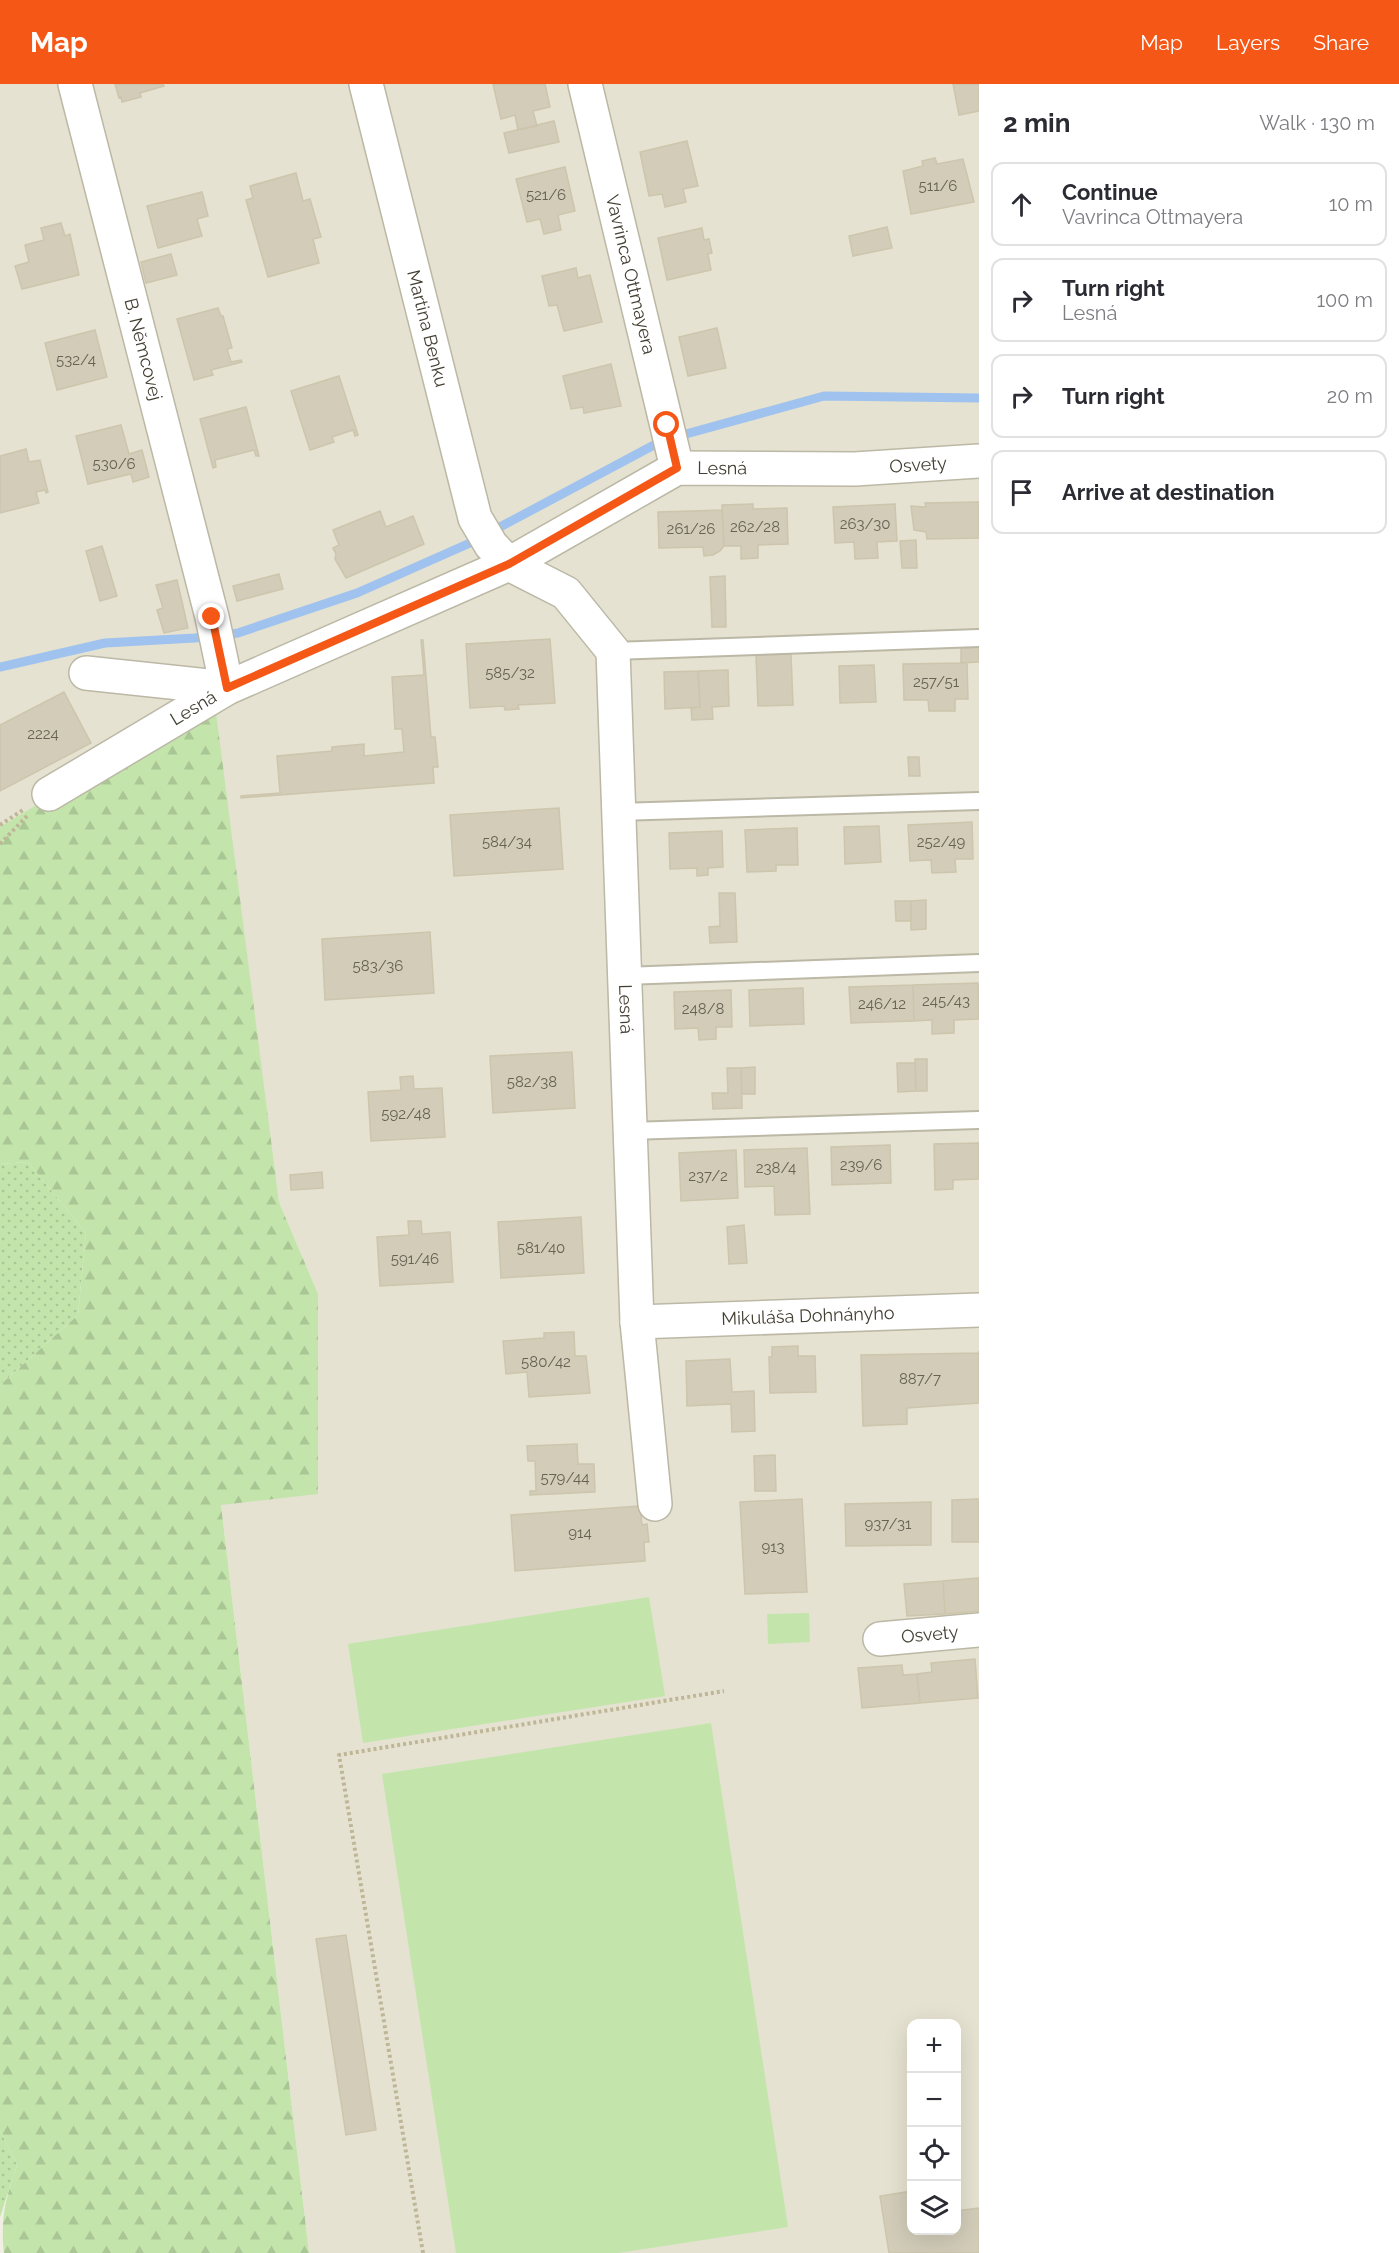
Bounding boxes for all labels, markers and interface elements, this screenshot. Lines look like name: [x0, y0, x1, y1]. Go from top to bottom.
text: Map: [30, 26, 88, 59]
text: Map: [1140, 30, 1183, 55]
text: Layers: [1216, 30, 1280, 55]
text: Share: [1313, 30, 1369, 55]
text: 2 min: [1003, 108, 1070, 138]
text: Walk · 130 m: [1259, 111, 1375, 135]
house number: 511/6: [919, 177, 957, 195]
text: Continue: [1062, 179, 1158, 205]
house number: 521/6: [526, 186, 566, 204]
icon: ahead: [1005, 188, 1038, 221]
text: 10 m: [1329, 192, 1373, 216]
street label: Vavrinca Ottmayera: [602, 193, 660, 356]
text: Vavrinca Ottmayera: [1062, 205, 1243, 229]
street label: Martina Benku: [403, 268, 453, 389]
text: Turn right: [1062, 275, 1165, 301]
icon: right: [1005, 284, 1038, 317]
text: 100 m: [1316, 288, 1373, 312]
street label: B. Němcovej: [120, 296, 167, 403]
text: Lesná: [1062, 301, 1117, 325]
house number: 532/4: [56, 351, 96, 369]
icon: right: [1005, 380, 1038, 413]
text: Turn right: [1062, 383, 1165, 409]
text: 20 m: [1327, 384, 1373, 408]
route start: [653, 411, 679, 437]
street label: Osvety: [889, 452, 948, 477]
house number: 530/6: [92, 455, 136, 473]
street label: Lesná: [697, 457, 747, 478]
icon: arrive: [1005, 476, 1038, 509]
text: Arrive at destination: [1062, 479, 1275, 505]
house number: 263/30: [840, 515, 890, 533]
house number: 262/28: [730, 518, 780, 536]
house number: 261/26: [667, 520, 715, 538]
route end: [198, 603, 224, 629]
house number: 585/32: [485, 664, 535, 682]
house number: 257/51: [913, 673, 960, 691]
street label: Lesná: [166, 686, 220, 729]
house number: 2224: [27, 725, 59, 743]
house number: 584/34: [482, 833, 532, 851]
house number: 252/49: [917, 833, 965, 851]
house number: 583/36: [353, 957, 403, 975]
street label: Lesná: [615, 984, 638, 1034]
house number: 245/43: [922, 992, 970, 1010]
house number: 246/12: [858, 995, 906, 1013]
house number: 248/8: [682, 1000, 724, 1018]
house number: 582/38: [507, 1073, 557, 1091]
house number: 592/48: [381, 1105, 431, 1123]
house number: 239/6: [840, 1156, 882, 1174]
house number: 238/4: [756, 1159, 796, 1177]
house number: 237/2: [688, 1167, 728, 1185]
house number: 581/40: [517, 1239, 565, 1257]
house number: 591/46: [391, 1250, 439, 1268]
street label: Mikuláša Dohnányho: [721, 1302, 895, 1329]
house number: 580/42: [521, 1353, 571, 1371]
house number: 887/7: [899, 1370, 941, 1388]
house number: 579/44: [541, 1469, 589, 1487]
house number: 937/31: [865, 1515, 912, 1533]
house number: 914: [568, 1524, 592, 1542]
house number: 913: [761, 1538, 785, 1556]
street label: Osvety: [900, 1621, 960, 1647]
map controls: [907, 2019, 961, 2235]
button: +: [907, 2019, 961, 2073]
button: −: [907, 2073, 961, 2127]
button: locate: [907, 2127, 961, 2181]
button: layers: [907, 2181, 961, 2235]

